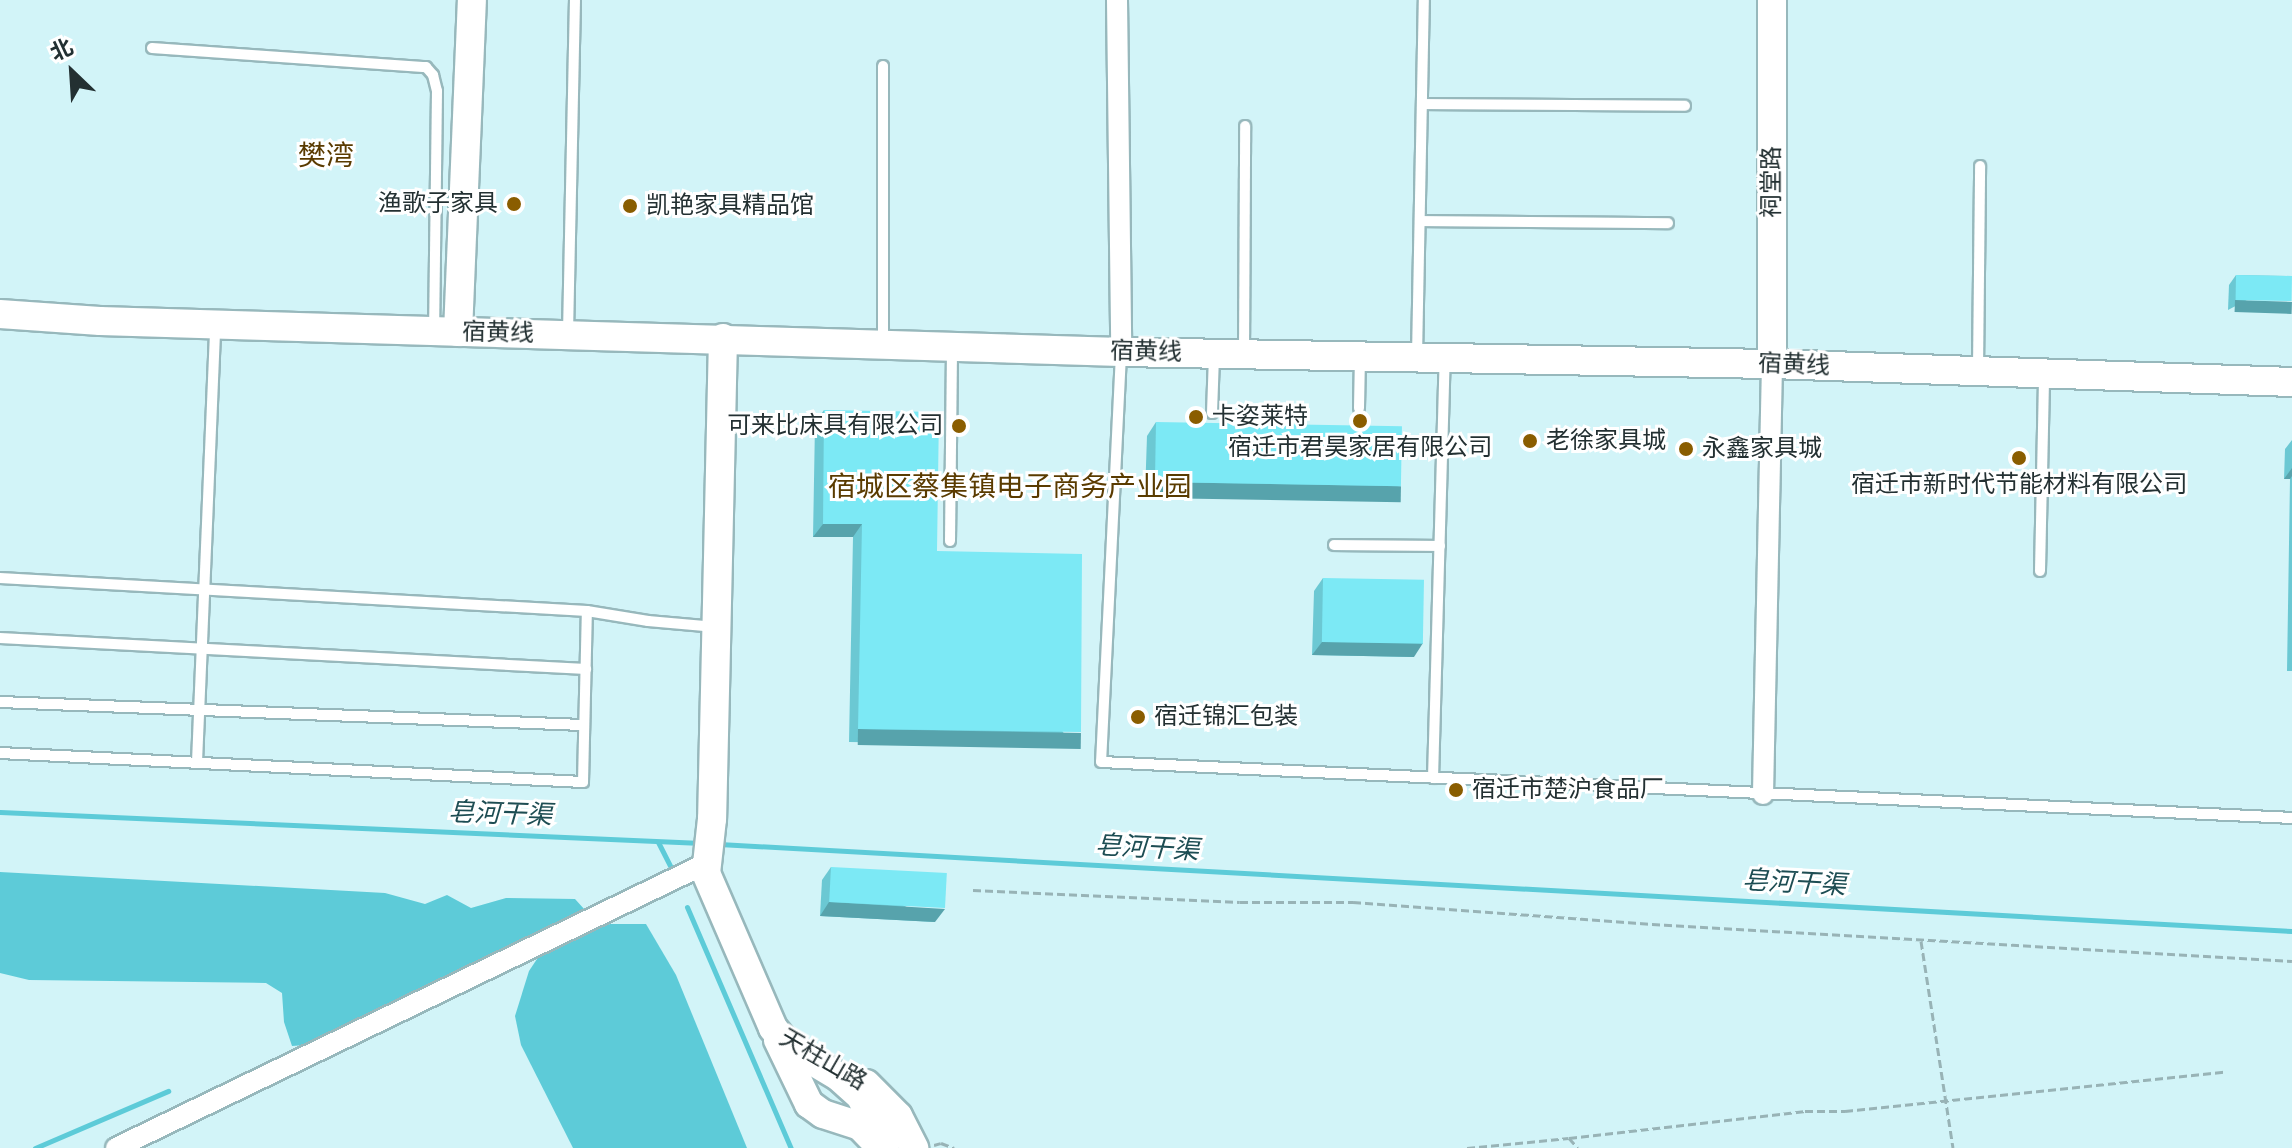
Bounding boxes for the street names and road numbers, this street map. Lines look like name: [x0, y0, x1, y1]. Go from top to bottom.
street label: 祠堂路: [1758, 146, 1786, 218]
street label: 宿黄线: [462, 318, 534, 348]
street label: 宿黄线: [1110, 337, 1182, 367]
street label: 宿黄线: [1758, 349, 1830, 381]
street label: 天柱山路: [774, 1024, 872, 1096]

